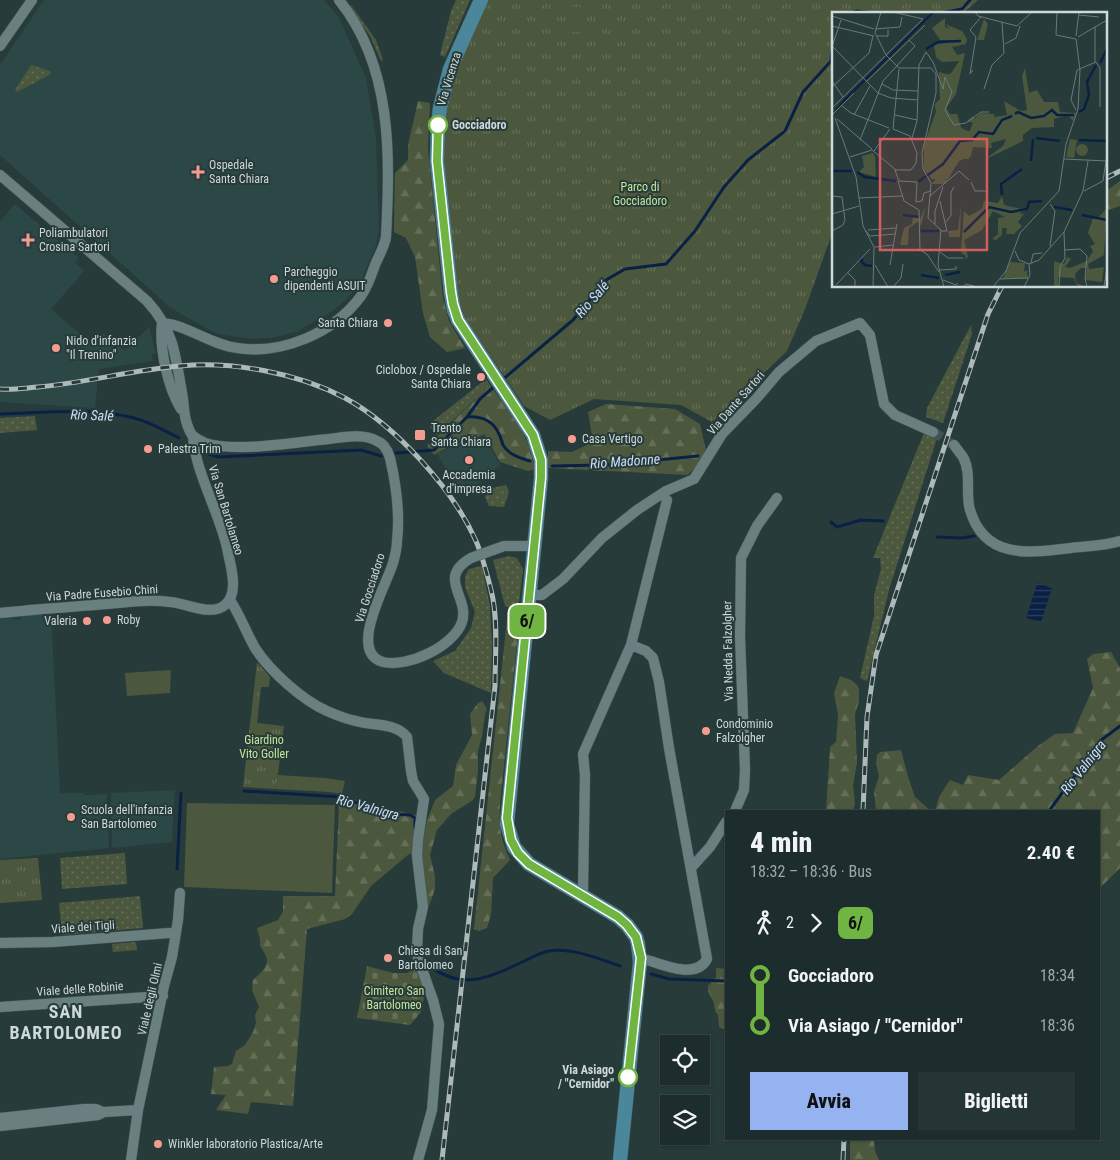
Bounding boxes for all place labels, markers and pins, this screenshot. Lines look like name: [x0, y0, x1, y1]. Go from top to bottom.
marker: Gocciadoro: [428, 115, 448, 135]
place label: Gocciadoro: [452, 118, 506, 132]
place label: Ospedale Santa Chiara: [209, 158, 269, 186]
marker: Ospedale Santa Chiara: [191, 165, 205, 179]
place label: Poliambulatori Crosina Sartori: [39, 226, 110, 254]
marker: Poliambulatori Crosina Sartori: [21, 233, 35, 247]
place label: Parcheggio dipendenti ASUIT: [284, 265, 365, 293]
marker: Parcheggio dipendenti ASUIT: [268, 273, 280, 285]
place label: Santa Chiara: [318, 316, 378, 330]
marker: Santa Chiara: [382, 317, 394, 329]
place label: Nido d'infanzia "Il Trenino": [66, 334, 137, 362]
marker: Nido d'infanzia "Il Trenino": [50, 342, 62, 354]
place label: Ciclobox / Ospedale Santa Chiara: [376, 363, 471, 391]
marker: Ciclobox / Ospedale Santa Chiara: [475, 371, 487, 383]
place label: Trento Santa Chiara: [431, 421, 491, 449]
marker: Trento Santa Chiara: [413, 428, 427, 442]
place label: Casa Vertigo: [582, 432, 643, 446]
marker: Casa Vertigo: [566, 433, 578, 445]
place label: Palestra Trim: [158, 442, 221, 456]
marker: Palestra Trim: [142, 443, 154, 455]
marker: Accademia d'impresa: [463, 454, 475, 466]
place label: Accademia d'impresa: [443, 468, 496, 496]
place label: Roby: [117, 613, 140, 627]
place label: Valeria: [44, 614, 77, 628]
marker: Roby: [101, 614, 113, 626]
marker: Valeria: [81, 615, 93, 627]
place label: Condominio Falzolgher: [716, 717, 773, 745]
marker: Condominio Falzolgher: [700, 725, 712, 737]
place label: Scuola dell'infanzia San Bartolomeo: [81, 803, 173, 831]
marker: Scuola dell'infanzia San Bartolomeo: [65, 811, 77, 823]
place label: Chiesa di San Bartolomeo: [398, 944, 462, 972]
marker: Chiesa di San Bartolomeo: [382, 952, 394, 964]
place label: Via Asiago / "Cernidor": [558, 1063, 614, 1091]
marker: Via Asiago / "Cernidor": [618, 1067, 638, 1087]
place label: Winkler laboratorio Plastica/Arte: [168, 1137, 323, 1151]
marker: Winkler laboratorio Plastica/Arte: [152, 1138, 164, 1150]

